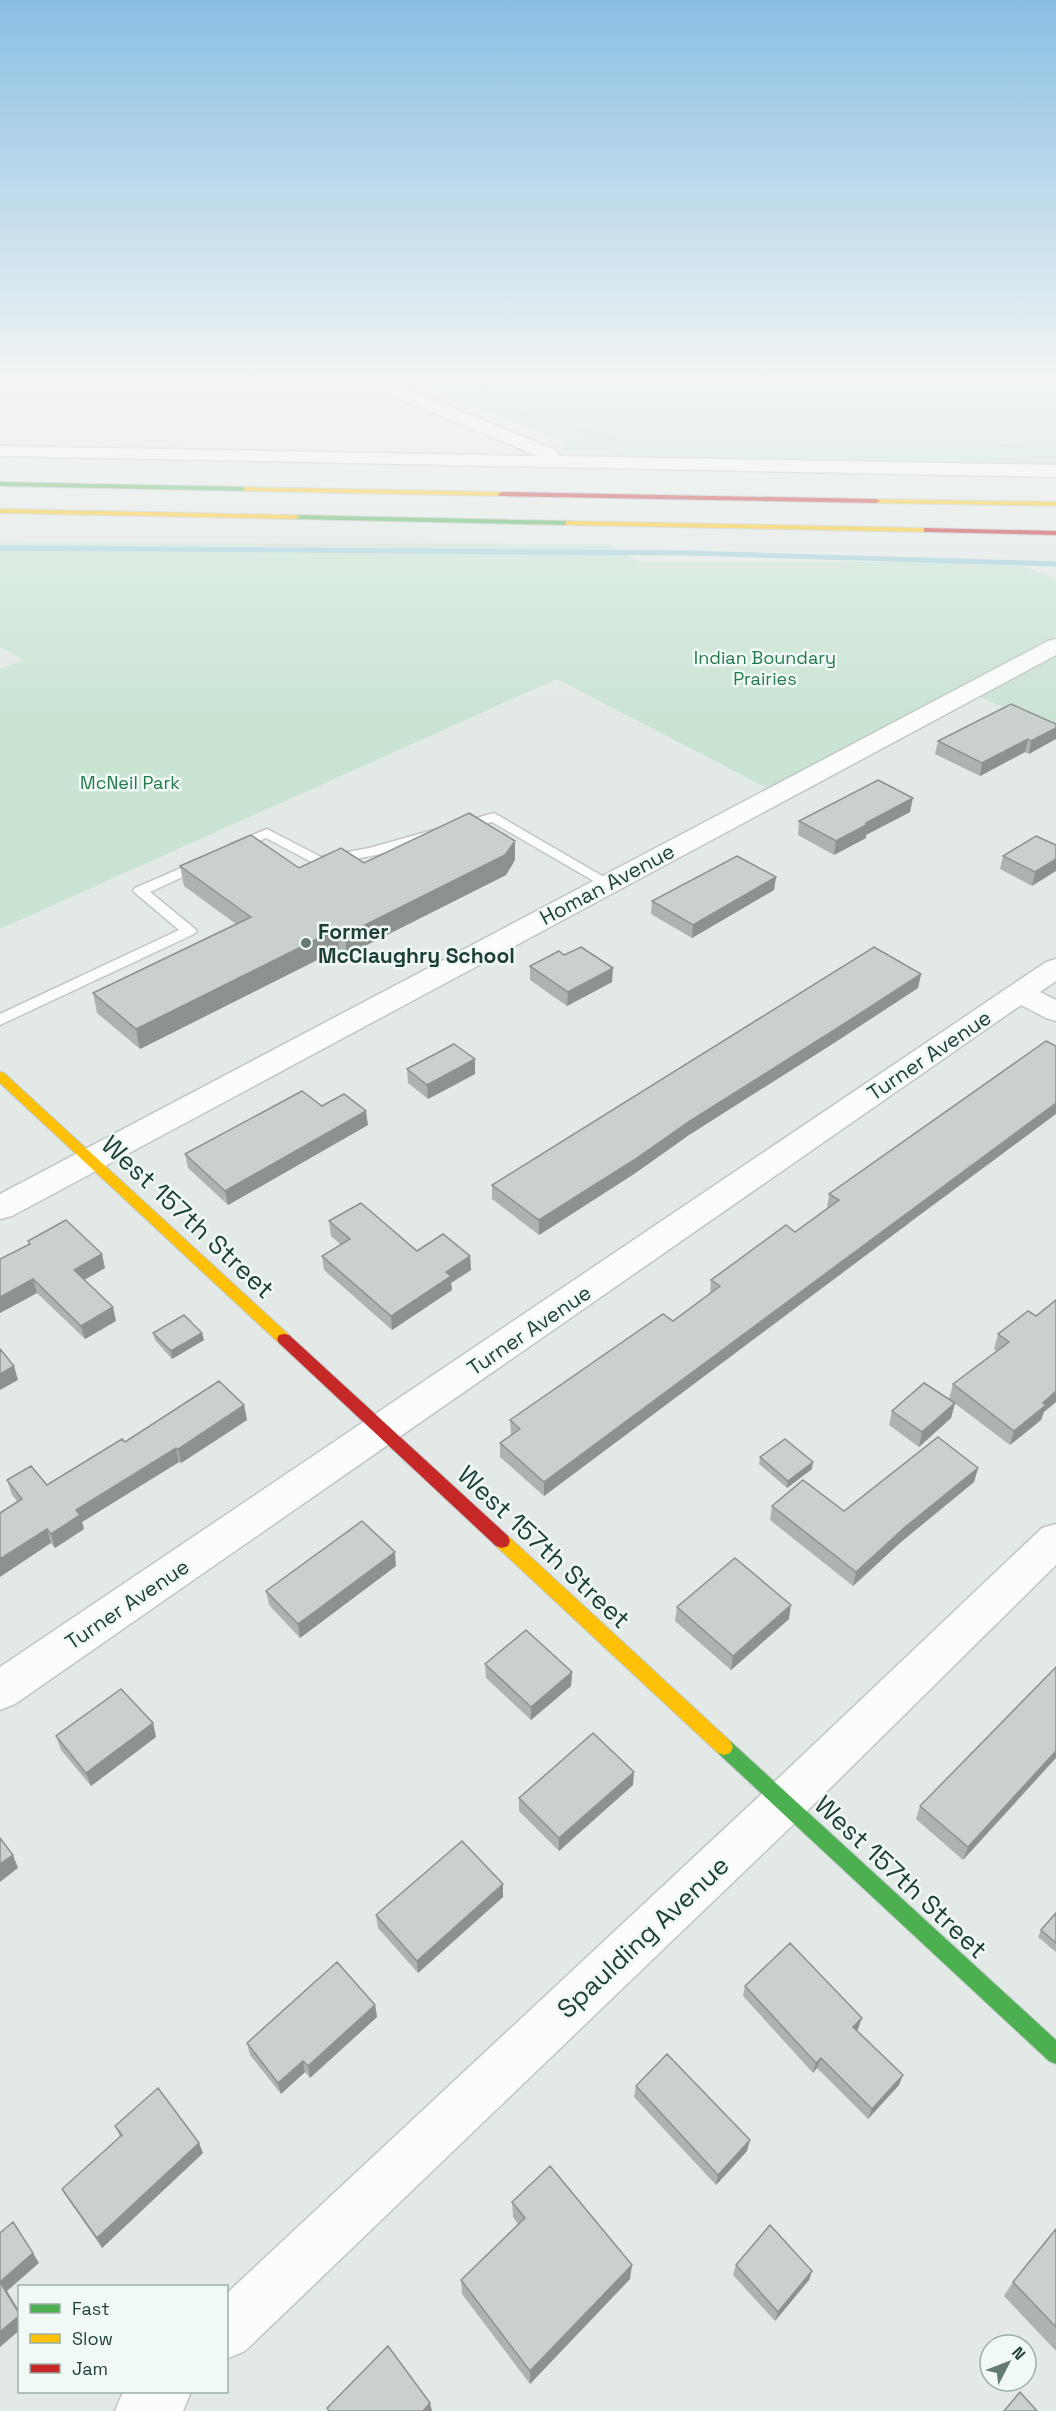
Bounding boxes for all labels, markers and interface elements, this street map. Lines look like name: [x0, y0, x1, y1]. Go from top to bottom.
park label: Indian Boundary Prairies: [694, 646, 836, 690]
park label: McNeil Park: [80, 771, 180, 794]
street label: Homan Avenue: [535, 837, 679, 931]
place label: Former McClaughry School: [318, 918, 515, 969]
marker: Former McClaughry School: [299, 936, 313, 950]
street label: Turner Avenue: [862, 1004, 996, 1106]
street label: West 157th Street: [94, 1128, 282, 1306]
street label: Turner Avenue: [462, 1279, 596, 1381]
street label: West 157th Street: [450, 1458, 638, 1636]
street label: Turner Avenue: [60, 1553, 194, 1655]
street label: West 157th Street: [807, 1788, 995, 1966]
street label: Spaulding Avenue: [550, 1848, 736, 2026]
legend: [18, 2285, 228, 2393]
text: Fast: [72, 2297, 109, 2320]
text: Slow: [72, 2327, 113, 2350]
north arrow: [978, 2333, 1038, 2393]
text: N: [1007, 2342, 1030, 2364]
text: Jam: [72, 2357, 108, 2380]

